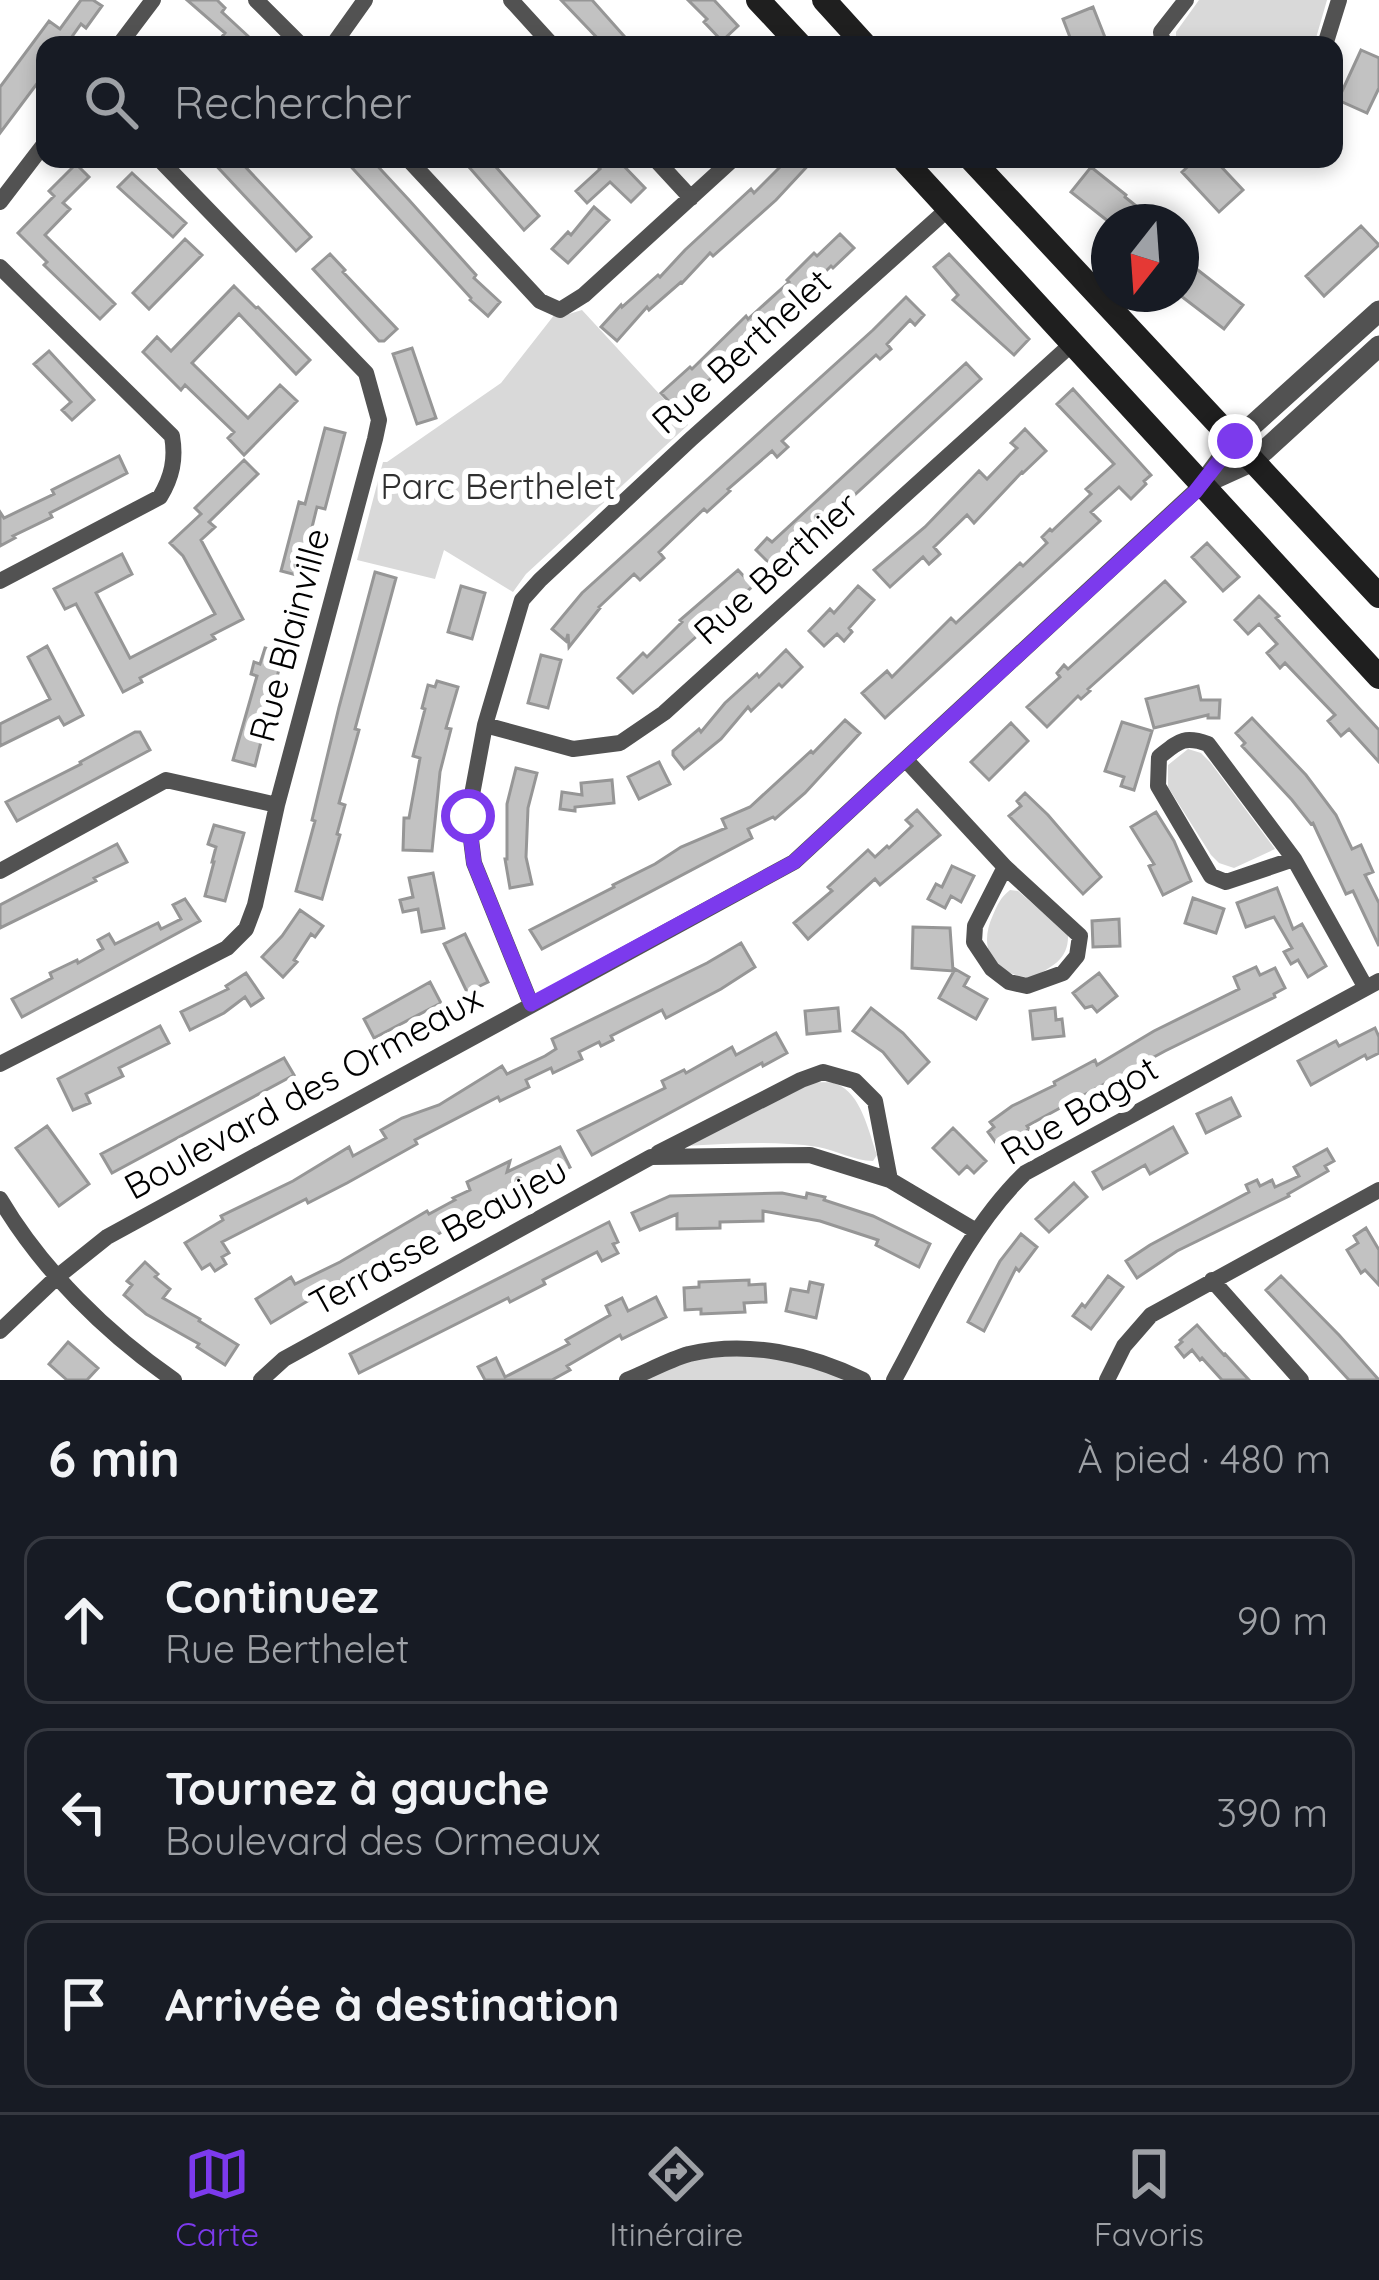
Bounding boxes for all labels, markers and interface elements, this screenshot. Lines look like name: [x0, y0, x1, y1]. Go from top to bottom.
search box: [36, 36, 1343, 168]
icon: search: [78, 69, 144, 135]
text: Rechercher: [174, 74, 412, 130]
north arrow: [1091, 204, 1199, 312]
street label: Rue Berthelet: [642, 258, 839, 443]
route end: [1208, 414, 1262, 468]
park label: Parc Berthelet: [380, 463, 616, 508]
street label: Rue Berthier: [684, 482, 868, 653]
street label: Rue Blainville: [238, 523, 339, 747]
route start: [441, 789, 495, 843]
street label: Boulevard des Ormeaux: [116, 974, 490, 1209]
street label: Rue Bagot: [992, 1045, 1165, 1174]
street label: Terrasse Beaujeu: [301, 1146, 574, 1325]
text: 6 min: [48, 1426, 180, 1490]
text: À pied · 480 m: [1078, 1434, 1331, 1483]
text: Continuez: [165, 1568, 379, 1624]
icon: ahead: [51, 1587, 117, 1653]
text: 90 m: [1237, 1596, 1328, 1645]
text: Rue Berthelet: [165, 1624, 409, 1673]
text: Tournez à gauche: [165, 1760, 549, 1816]
icon: left: [51, 1779, 117, 1845]
text: 390 m: [1216, 1788, 1328, 1837]
text: Boulevard des Ormeaux: [165, 1816, 601, 1865]
icon: arrive: [51, 1971, 117, 2037]
text: Arrivée à destination: [165, 1976, 620, 2032]
tab: Carte: [175, 2141, 259, 2254]
tab: Itinéraire: [609, 2141, 744, 2254]
tab: Favoris: [1094, 2141, 1204, 2254]

